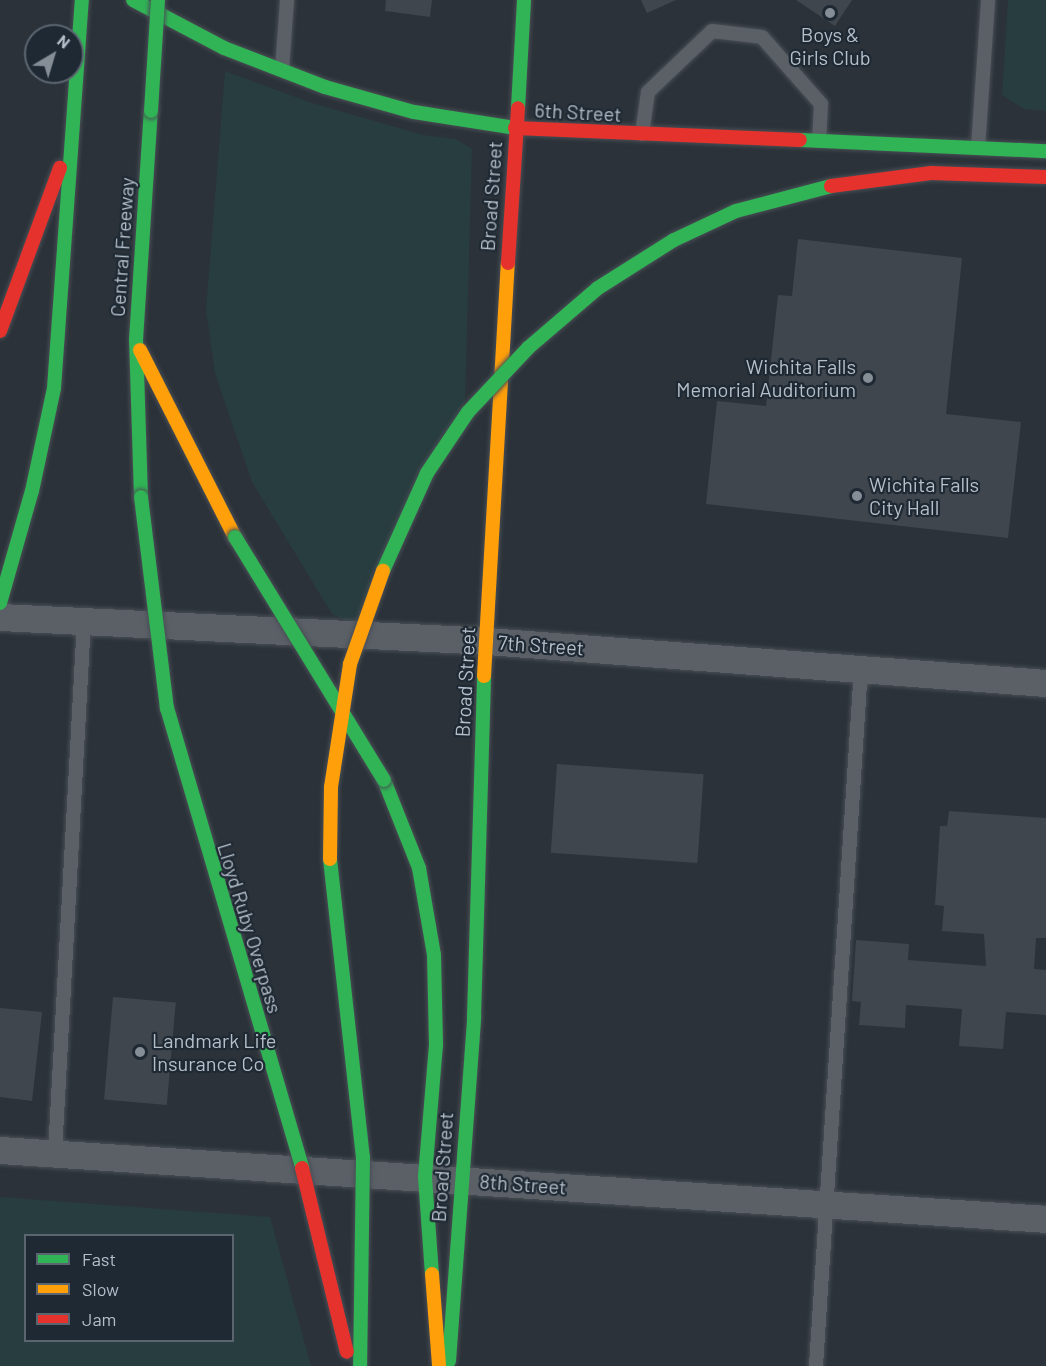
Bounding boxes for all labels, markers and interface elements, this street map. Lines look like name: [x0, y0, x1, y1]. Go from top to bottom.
marker: Boys & Girls Club: [823, 6, 837, 20]
place label: Boys & Girls Club: [789, 22, 871, 69]
north arrow: [24, 24, 84, 84]
text: N: [54, 30, 74, 52]
street label: 6th Street: [534, 98, 622, 126]
street label: Broad Street: [475, 140, 507, 252]
street label: Central Freeway: [105, 176, 139, 318]
place label: Wichita Falls Memorial Auditorium: [676, 354, 856, 401]
marker: Wichita Falls Memorial Auditorium: [861, 371, 875, 385]
place label: Wichita Falls City Hall: [869, 472, 979, 519]
marker: Wichita Falls City Hall: [850, 489, 864, 503]
street label: Broad Street: [450, 626, 480, 738]
street label: 7th Street: [497, 630, 585, 660]
street label: Lloyd Ruby Overpass: [213, 840, 287, 1016]
place label: Landmark Life Insurance Co: [152, 1028, 276, 1075]
marker: Landmark Life Insurance Co: [133, 1045, 147, 1059]
street label: Broad Street: [426, 1111, 458, 1223]
street label: 8th Street: [479, 1169, 567, 1199]
legend: [24, 1234, 234, 1342]
text: Fast: [82, 1248, 116, 1270]
text: Slow: [82, 1278, 119, 1300]
text: Jam: [82, 1308, 116, 1330]

